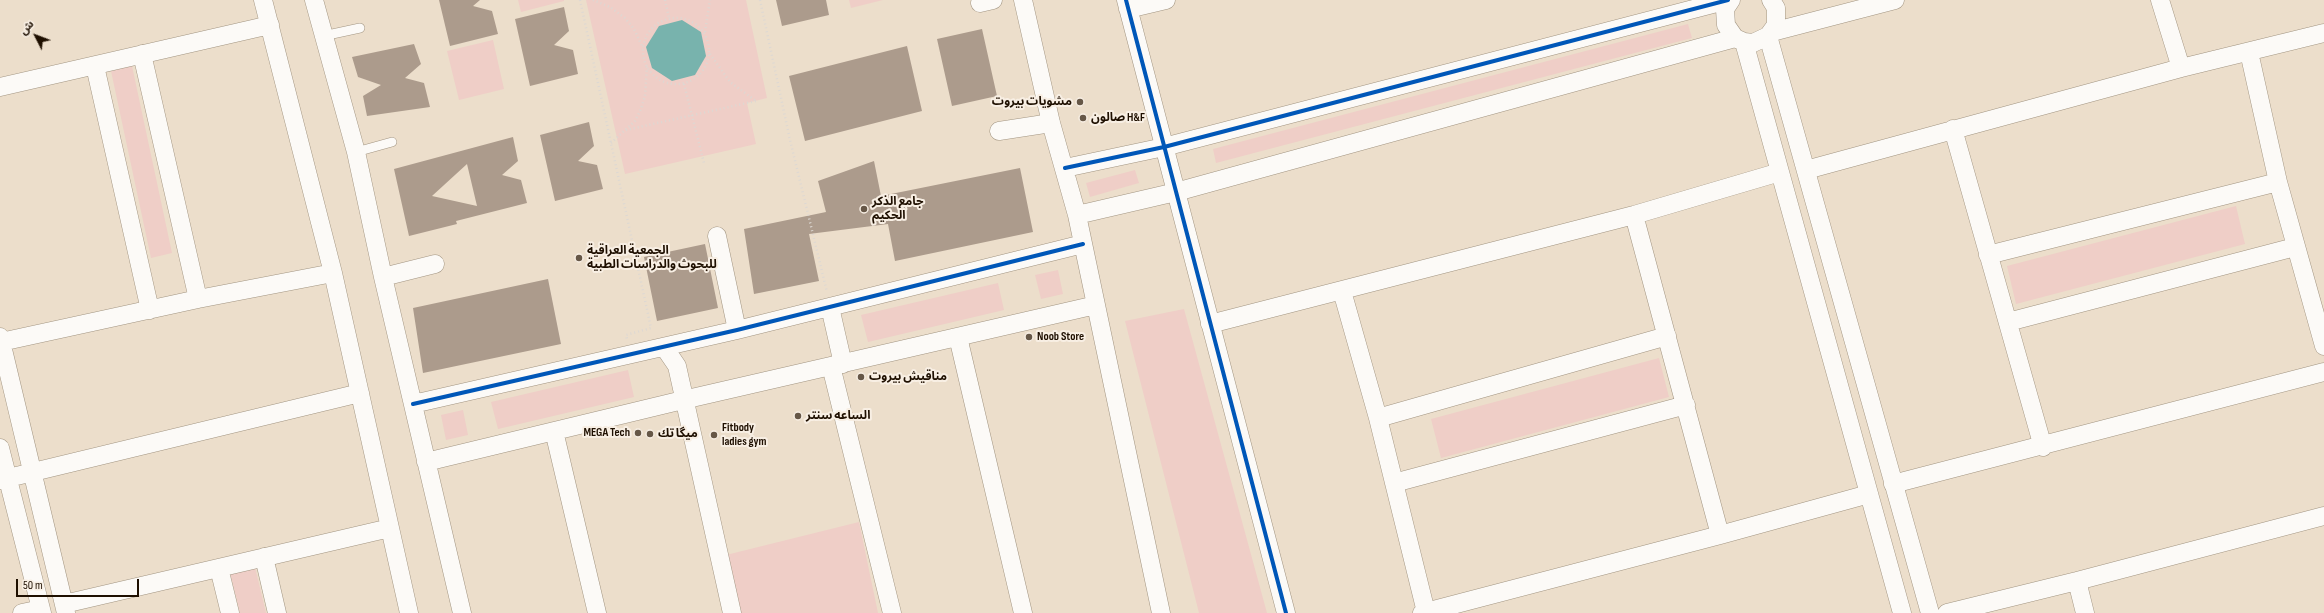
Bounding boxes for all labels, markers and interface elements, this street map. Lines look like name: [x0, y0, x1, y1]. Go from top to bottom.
north arrow: [16, 16, 56, 56]
text: ش: [17, 18, 37, 38]
place label: مشويات بيروت: [992, 95, 1072, 109]
marker: مشويات بيروت: [1075, 97, 1085, 107]
place label: صالون H&F: [1091, 111, 1145, 125]
marker: صالون H&F: [1078, 113, 1088, 123]
place label: جامع الذكر الحكيم: [872, 195, 924, 223]
marker: جامع الذكر الحكيم: [859, 204, 869, 214]
place label: الجمعية العراقية للبحوث والدراسات الطبية: [587, 244, 717, 272]
marker: الجمعية العراقية للبحوث والدراسات الطبية: [574, 253, 584, 263]
place label: Noob Store: [1037, 330, 1084, 344]
marker: Noob Store: [1024, 332, 1034, 342]
place label: مناقيش بيروت: [869, 370, 947, 384]
marker: مناقيش بيروت: [856, 372, 866, 382]
place label: الساعه سنتر: [806, 409, 870, 423]
marker: الساعه سنتر: [793, 411, 803, 421]
place label: Fitbody ladies gym: [722, 421, 766, 449]
place label: MEGA Tech: [583, 426, 630, 440]
place label: ميگا تك: [658, 427, 698, 441]
marker: MEGA Tech: [633, 428, 643, 438]
marker: ميگا تك: [645, 429, 655, 439]
marker: Fitbody ladies gym: [709, 430, 719, 440]
scale bar: [18, 571, 141, 597]
text: 50 m: [23, 578, 43, 593]

